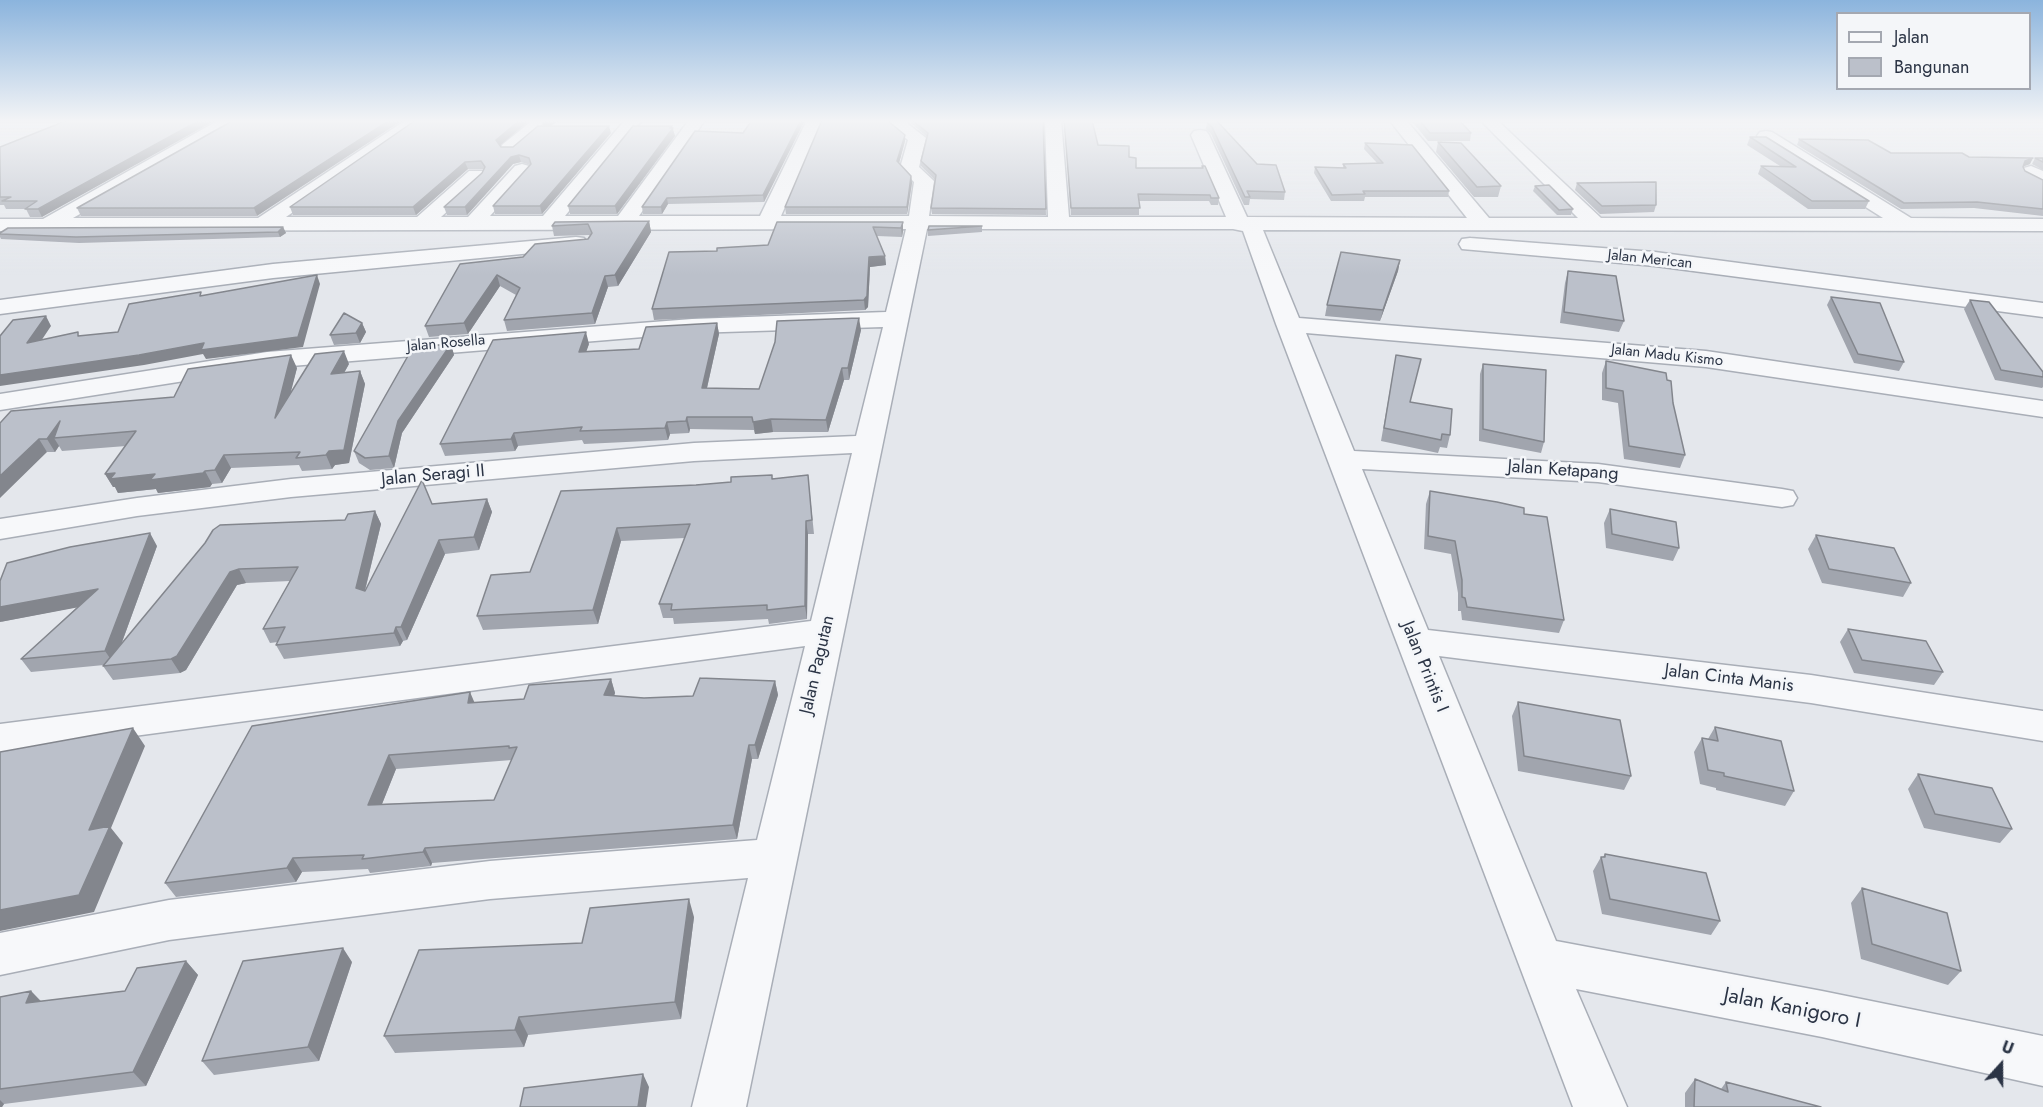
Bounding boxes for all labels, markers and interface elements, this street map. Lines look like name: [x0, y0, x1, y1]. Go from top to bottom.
legend: [1836, 12, 2031, 90]
text: Jalan: [1894, 24, 1929, 50]
text: Bangunan: [1894, 54, 1969, 80]
street label: Jalan Merican: [1607, 247, 1693, 273]
street label: Jalan Rosella: [406, 332, 486, 356]
street label: Jalan Madu Kismo: [1610, 341, 1724, 371]
street label: Jalan Ketapang: [1507, 456, 1619, 486]
street label: Jalan Seragi II: [380, 461, 486, 491]
street label: Jalan Pagutan: [796, 613, 840, 717]
street label: Jalan Printis I: [1396, 618, 1452, 716]
street label: Jalan Cinta Manis: [1663, 660, 1795, 698]
street label: Jalan Kanigoro I: [1721, 983, 1863, 1035]
north arrow: [1971, 1035, 2031, 1095]
text: U: [1998, 1035, 2017, 1060]

